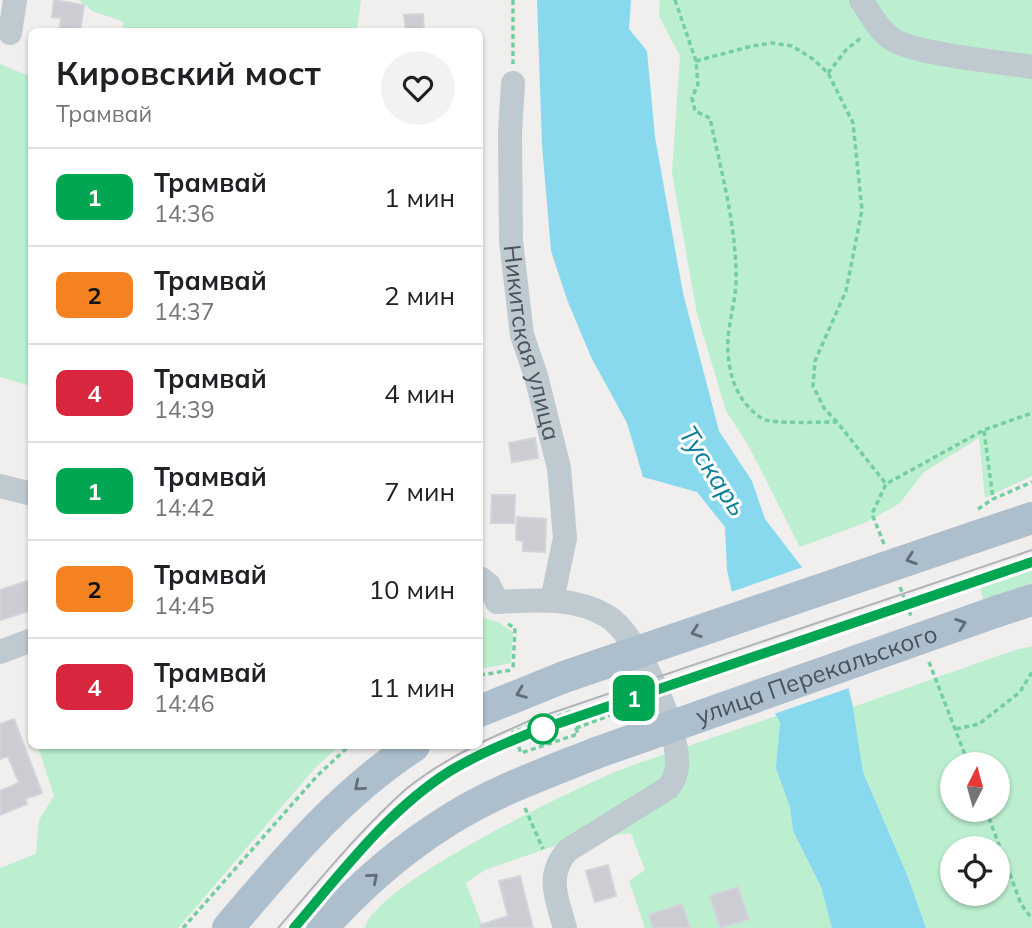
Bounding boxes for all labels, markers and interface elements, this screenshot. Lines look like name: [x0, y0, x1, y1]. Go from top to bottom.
button: heart: [381, 51, 455, 125]
text: Кировский мост: [56, 52, 321, 93]
text: Трамвай: [56, 99, 152, 128]
text: Трамвай: [154, 166, 267, 199]
text: 1 мин: [384, 181, 455, 214]
text: 1: [87, 182, 102, 212]
text: 14:36: [154, 199, 214, 228]
street label: Никитская улица: [498, 243, 567, 443]
text: Трамвай: [154, 264, 267, 297]
text: 2 мин: [384, 279, 455, 312]
text: 2: [87, 280, 102, 310]
text: 14:37: [154, 297, 214, 326]
text: Трамвай: [154, 362, 267, 395]
text: 4 мин: [384, 377, 455, 410]
text: 4: [87, 378, 102, 408]
text: 14:39: [154, 395, 214, 424]
water label: Тускарь: [672, 419, 755, 522]
text: Трамвай: [154, 460, 267, 493]
text: 7 мин: [384, 475, 455, 508]
text: 1: [87, 476, 102, 506]
text: 14:42: [154, 493, 214, 522]
one-way arrow: [905, 551, 917, 565]
text: Трамвай: [154, 558, 267, 591]
text: 10 мин: [368, 573, 455, 606]
text: 2: [87, 574, 102, 604]
text: 14:45: [154, 591, 214, 620]
street label: улица Перекальского: [691, 618, 941, 731]
one-way arrow: [955, 618, 967, 632]
one-way arrow: [690, 624, 702, 638]
text: Трамвай: [154, 656, 267, 689]
text: 11 мин: [368, 671, 455, 704]
text: 4: [87, 672, 102, 702]
line badge: 1: [611, 675, 657, 721]
text: 1: [627, 683, 641, 713]
one-way arrow: [516, 685, 528, 699]
text: 14:46: [154, 689, 214, 718]
unlabelled marker: [528, 714, 558, 744]
north arrow: [940, 752, 1010, 822]
map controls: [940, 752, 1010, 906]
one-way arrow: [354, 778, 367, 790]
button: locate: [940, 836, 1010, 906]
one-way arrow: [365, 874, 378, 886]

